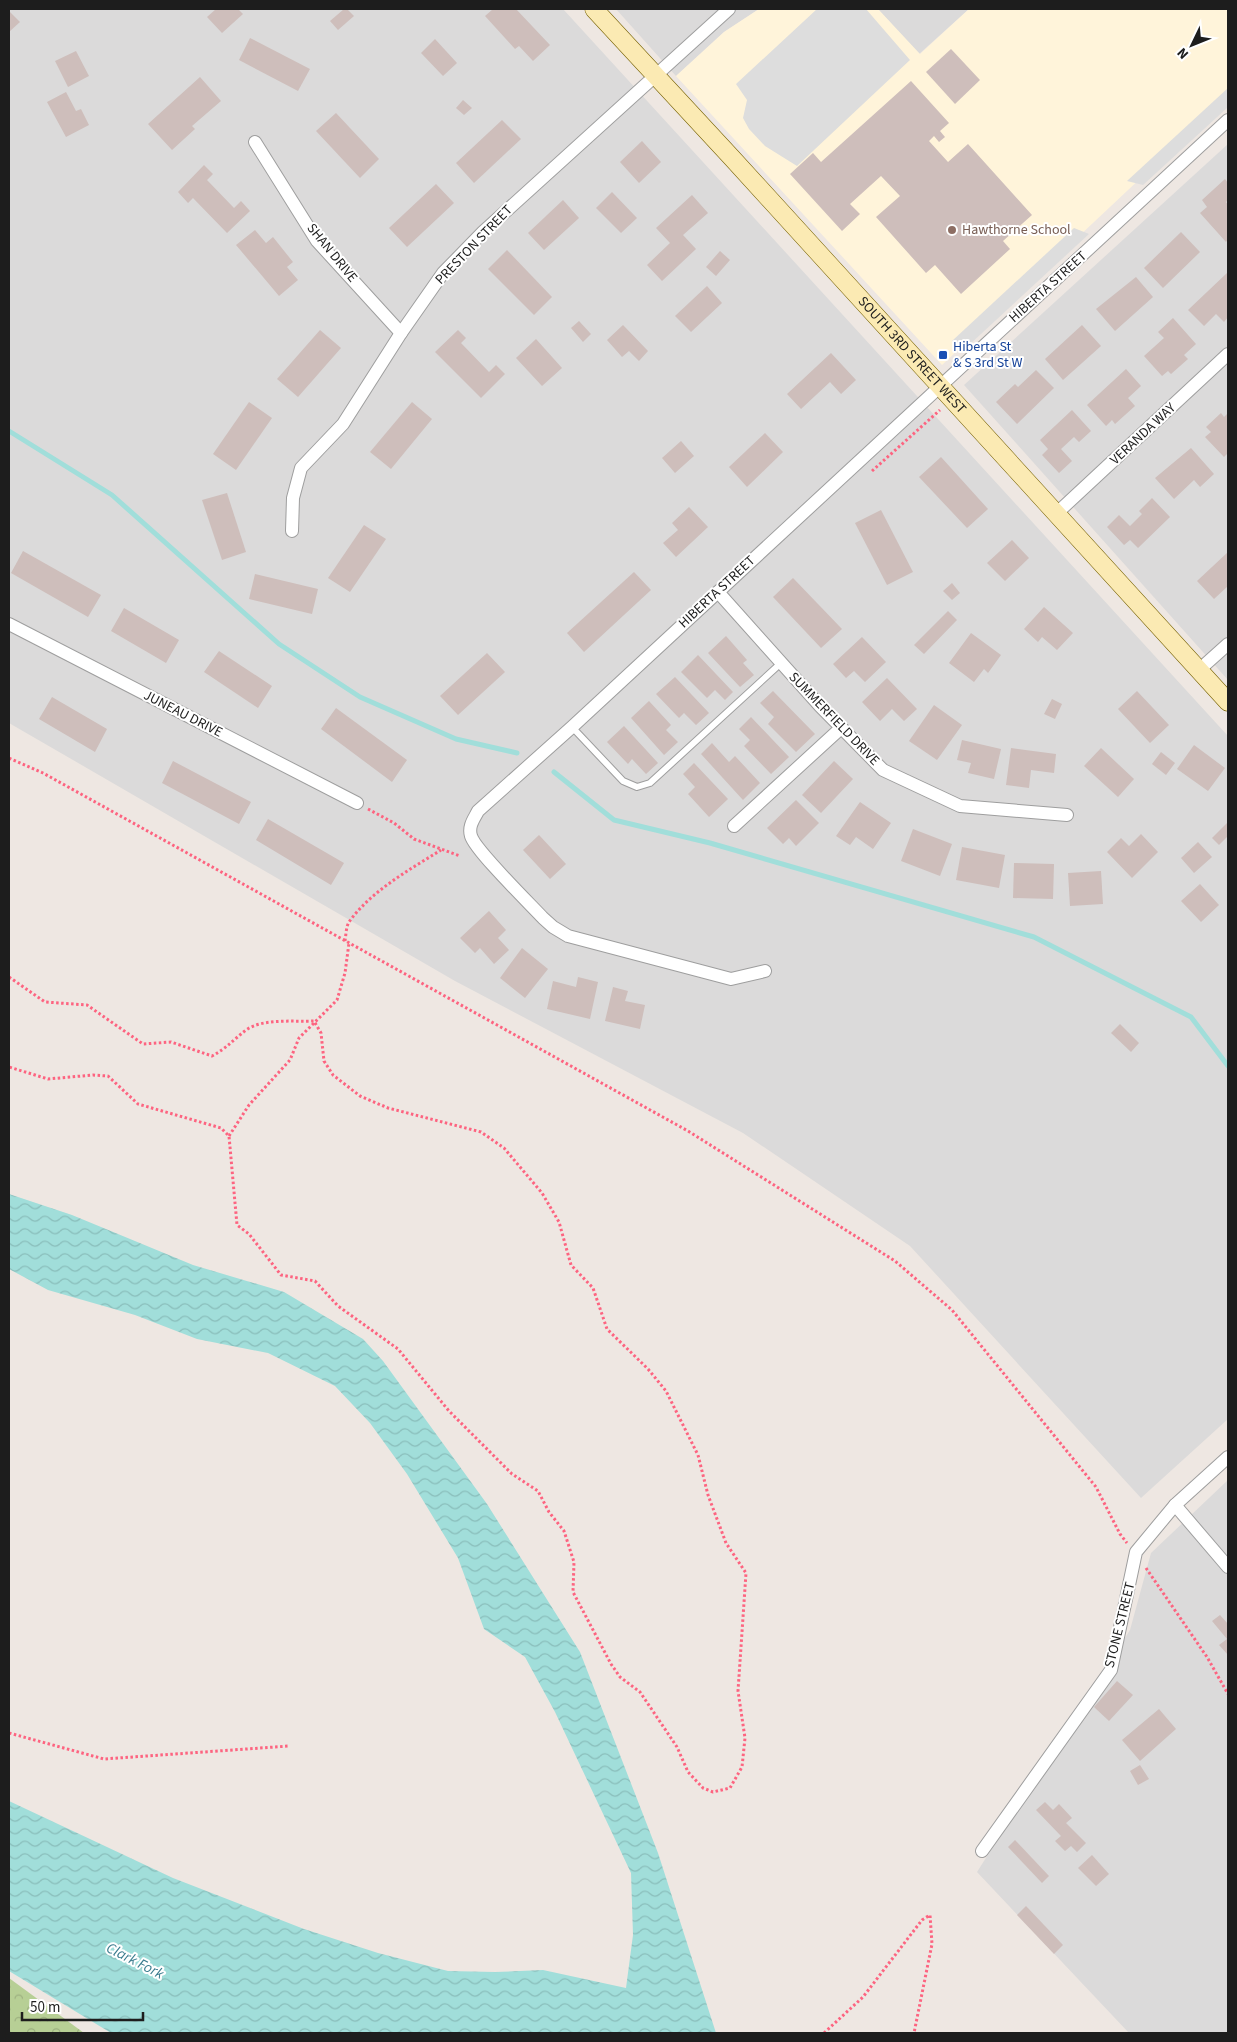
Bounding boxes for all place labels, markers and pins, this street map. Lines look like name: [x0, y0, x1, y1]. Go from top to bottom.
place label: Hawthorne School: [962, 220, 1071, 240]
marker: Hawthorne School: [946, 224, 958, 236]
place label: Hiberta St & S 3rd St W: [953, 337, 1023, 373]
marker: Hiberta St & S 3rd St W: [937, 349, 949, 361]

